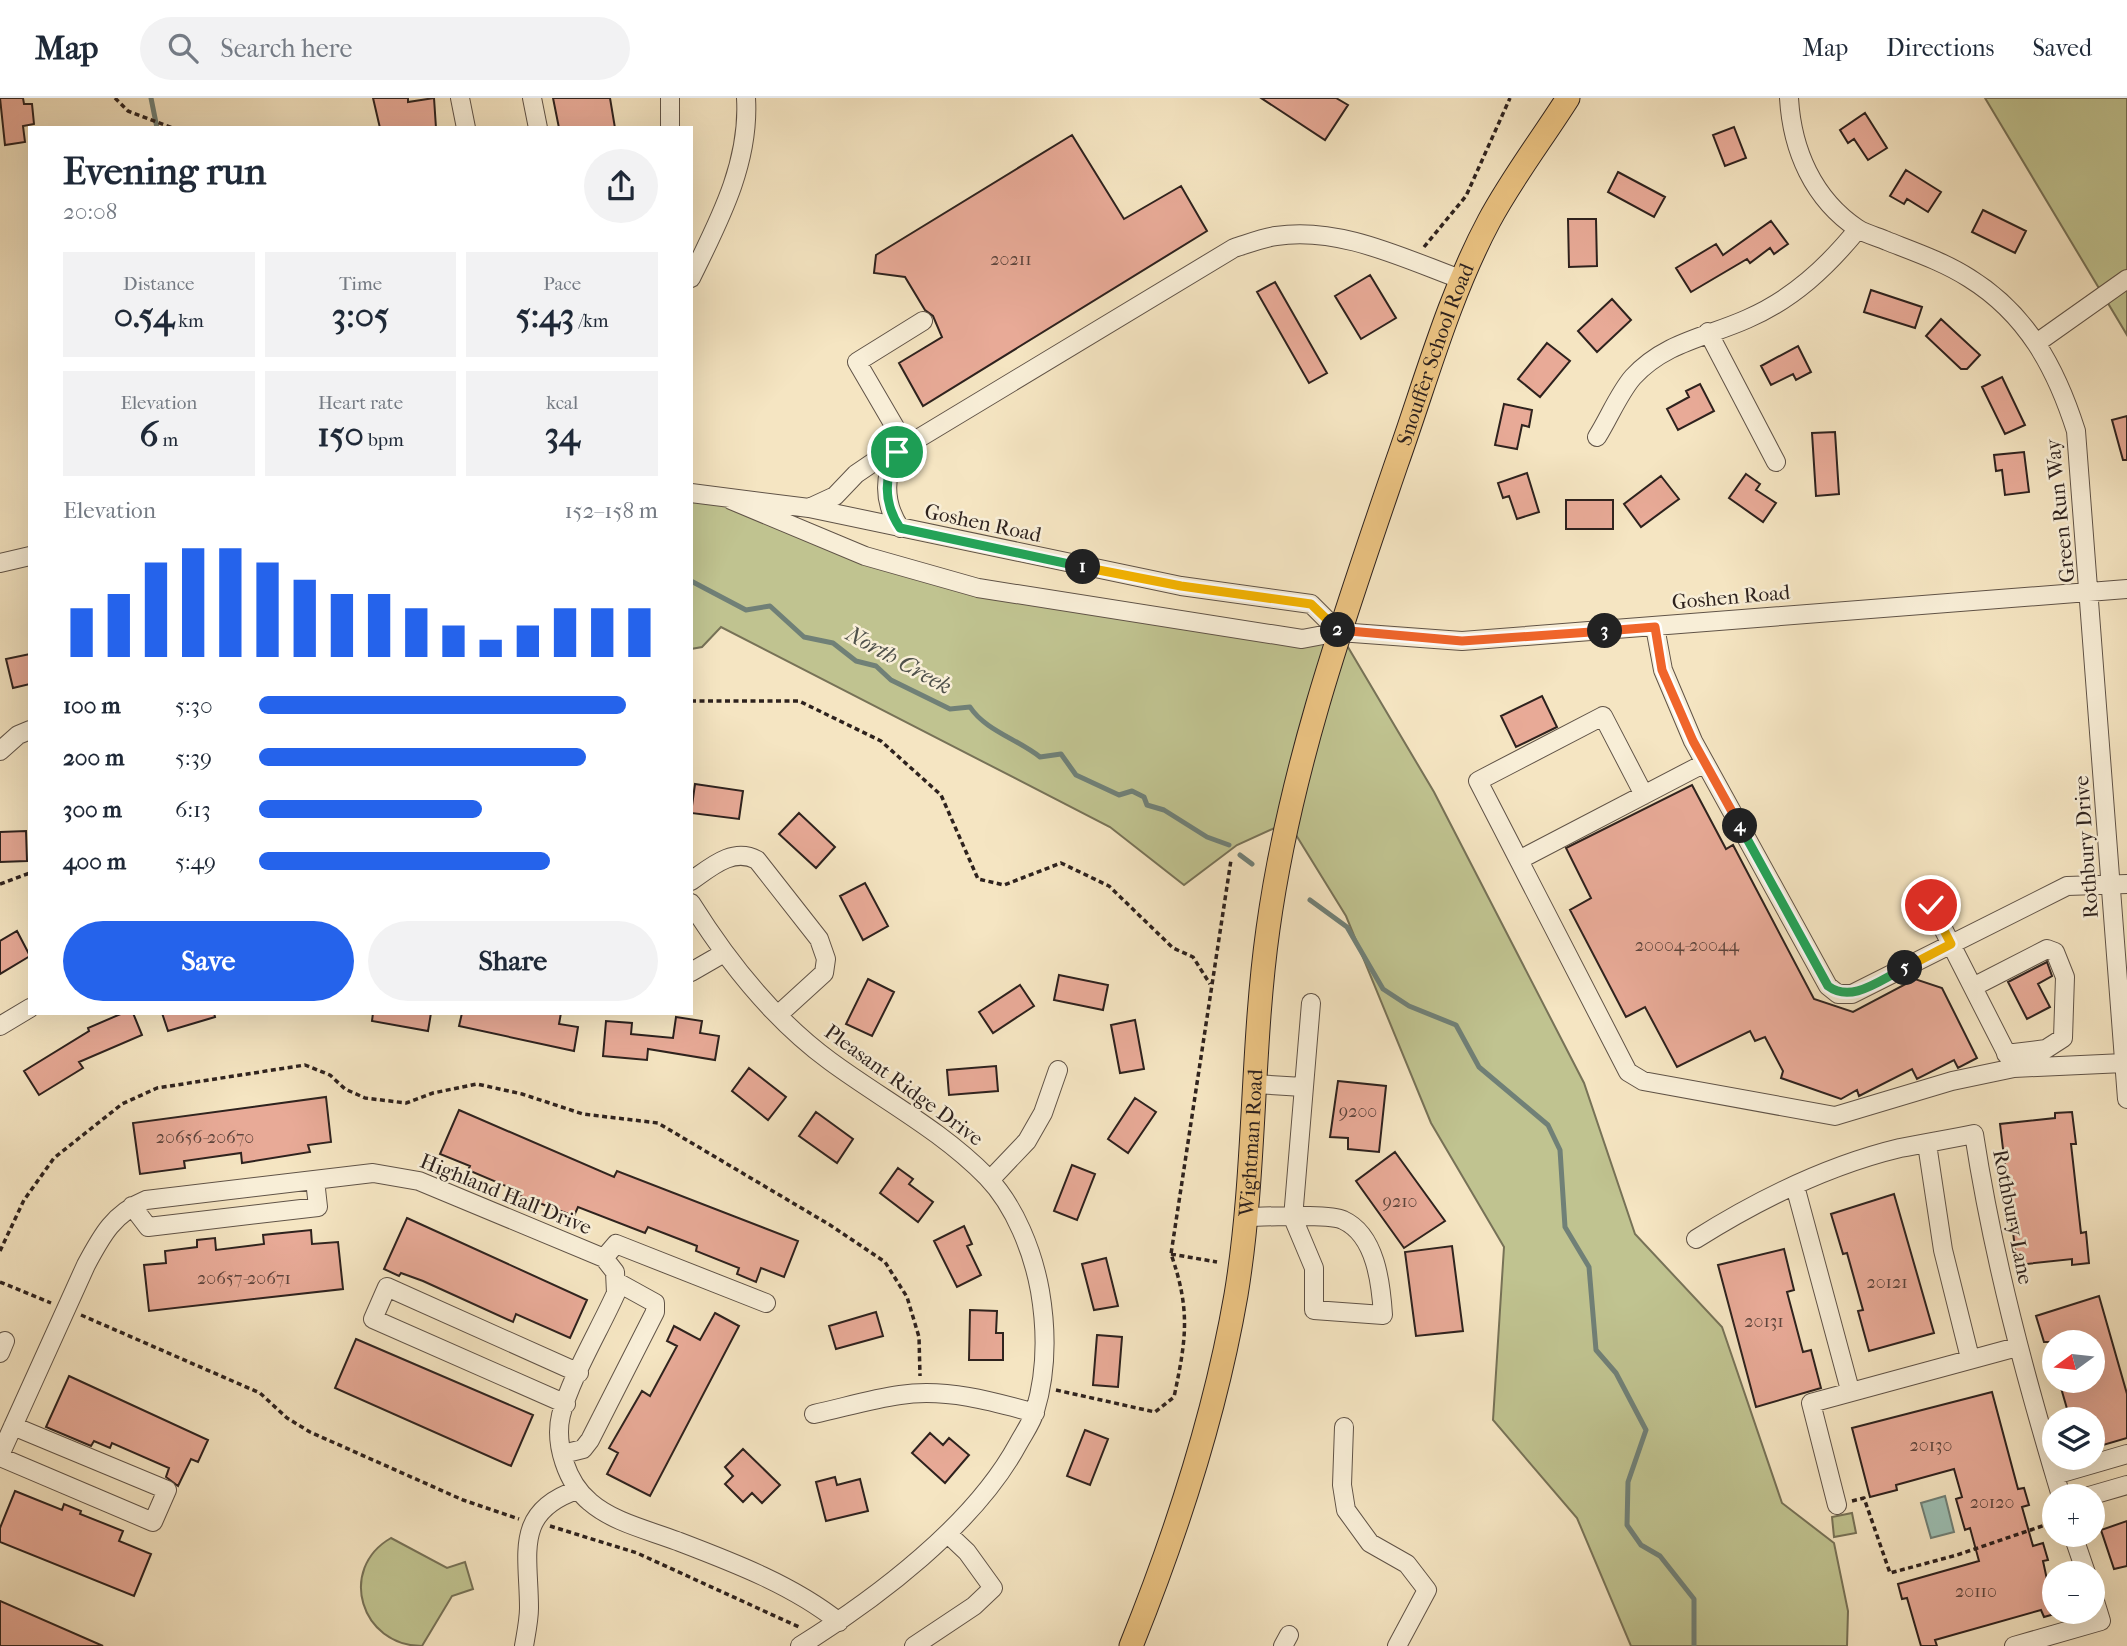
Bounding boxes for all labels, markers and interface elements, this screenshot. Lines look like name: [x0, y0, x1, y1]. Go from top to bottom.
search box: [140, 17, 630, 80]
text: Map: [35, 29, 98, 68]
icon: search: [164, 29, 202, 67]
text: Search here: [220, 33, 352, 64]
text: Map: [1802, 34, 1848, 62]
text: Directions: [1886, 34, 1994, 62]
text: Saved: [2032, 34, 2092, 62]
text: Evening run: [63, 149, 266, 194]
button: share: [584, 149, 658, 223]
text: 20:08: [63, 198, 117, 225]
house number: 20211: [990, 249, 1032, 270]
street label: Snouffer School Road: [1392, 259, 1479, 449]
text: Distance: [123, 273, 195, 295]
text: Time: [339, 273, 382, 295]
text: Pace: [543, 273, 581, 295]
text: 0.54: [114, 295, 174, 336]
text: 3:05: [332, 295, 389, 336]
text: 5:43: [516, 295, 574, 336]
text: km: [174, 310, 204, 332]
text: /km: [574, 310, 609, 332]
text: Elevation: [120, 392, 197, 414]
text: Heart rate: [318, 392, 403, 414]
text: kcal: [546, 392, 578, 414]
text: 6: [139, 414, 158, 455]
text: 150: [317, 414, 364, 455]
text: 34: [545, 414, 580, 455]
pin: [867, 422, 927, 482]
text: m: [158, 429, 178, 451]
text: bpm: [364, 429, 404, 451]
icon: arrive: [878, 433, 916, 471]
street label: Green Run Way: [2040, 437, 2079, 584]
text: Elevation: [63, 497, 156, 524]
text: 152–158 m: [564, 497, 658, 524]
street label: Goshen Road: [922, 499, 1044, 547]
pin: 1: [1066, 550, 1100, 584]
text: 1: [1079, 555, 1086, 577]
street label: Goshen Road: [1671, 580, 1792, 614]
pin: 2: [1320, 612, 1356, 648]
pin: 3: [1588, 614, 1622, 648]
text: 2: [1333, 618, 1342, 640]
water label: North Creek: [841, 619, 957, 700]
text: 3: [1601, 619, 1608, 641]
text: 100 m: [63, 692, 121, 719]
text: 5:30: [175, 692, 213, 719]
text: 200 m: [63, 744, 124, 771]
text: 5:39: [175, 744, 212, 771]
street label: Rothbury Drive: [2069, 775, 2103, 919]
text: 300 m: [63, 796, 122, 823]
text: 6:13: [175, 796, 211, 823]
pin: 4: [1722, 808, 1758, 844]
text: 4: [1734, 814, 1745, 836]
text: 400 m: [63, 848, 126, 875]
text: 5:49: [175, 848, 216, 875]
pin: [1901, 875, 1961, 935]
icon: check: [1912, 886, 1950, 924]
button: Save: [63, 921, 354, 1001]
button: Share: [368, 921, 658, 1001]
house number: 20004-20044: [1635, 935, 1740, 956]
pin: 5: [1888, 950, 1923, 986]
text: 5: [1900, 956, 1909, 978]
street label: Pleasant Ridge Drive: [820, 1019, 988, 1151]
street label: Wightman Road: [1234, 1068, 1268, 1219]
house number: 9200: [1339, 1101, 1377, 1122]
house number: 20656-20670: [156, 1127, 254, 1148]
street label: Rothbury Lane: [1988, 1147, 2038, 1287]
street label: Highland Hall Drive: [417, 1149, 595, 1239]
house number: 9210: [1383, 1191, 1417, 1212]
house number: 20657-20671: [197, 1268, 291, 1289]
house number: 20121: [1866, 1272, 1908, 1293]
house number: 20131: [1744, 1311, 1784, 1332]
north arrow: [2042, 1330, 2105, 1393]
map controls: [2042, 1330, 2105, 1624]
button: layers: [2042, 1407, 2105, 1470]
house number: 20130: [1910, 1435, 1952, 1456]
button: +: [2042, 1484, 2105, 1547]
house number: 20120: [1970, 1492, 2014, 1513]
button: −: [2042, 1561, 2105, 1624]
house number: 20110: [1955, 1581, 1997, 1602]

